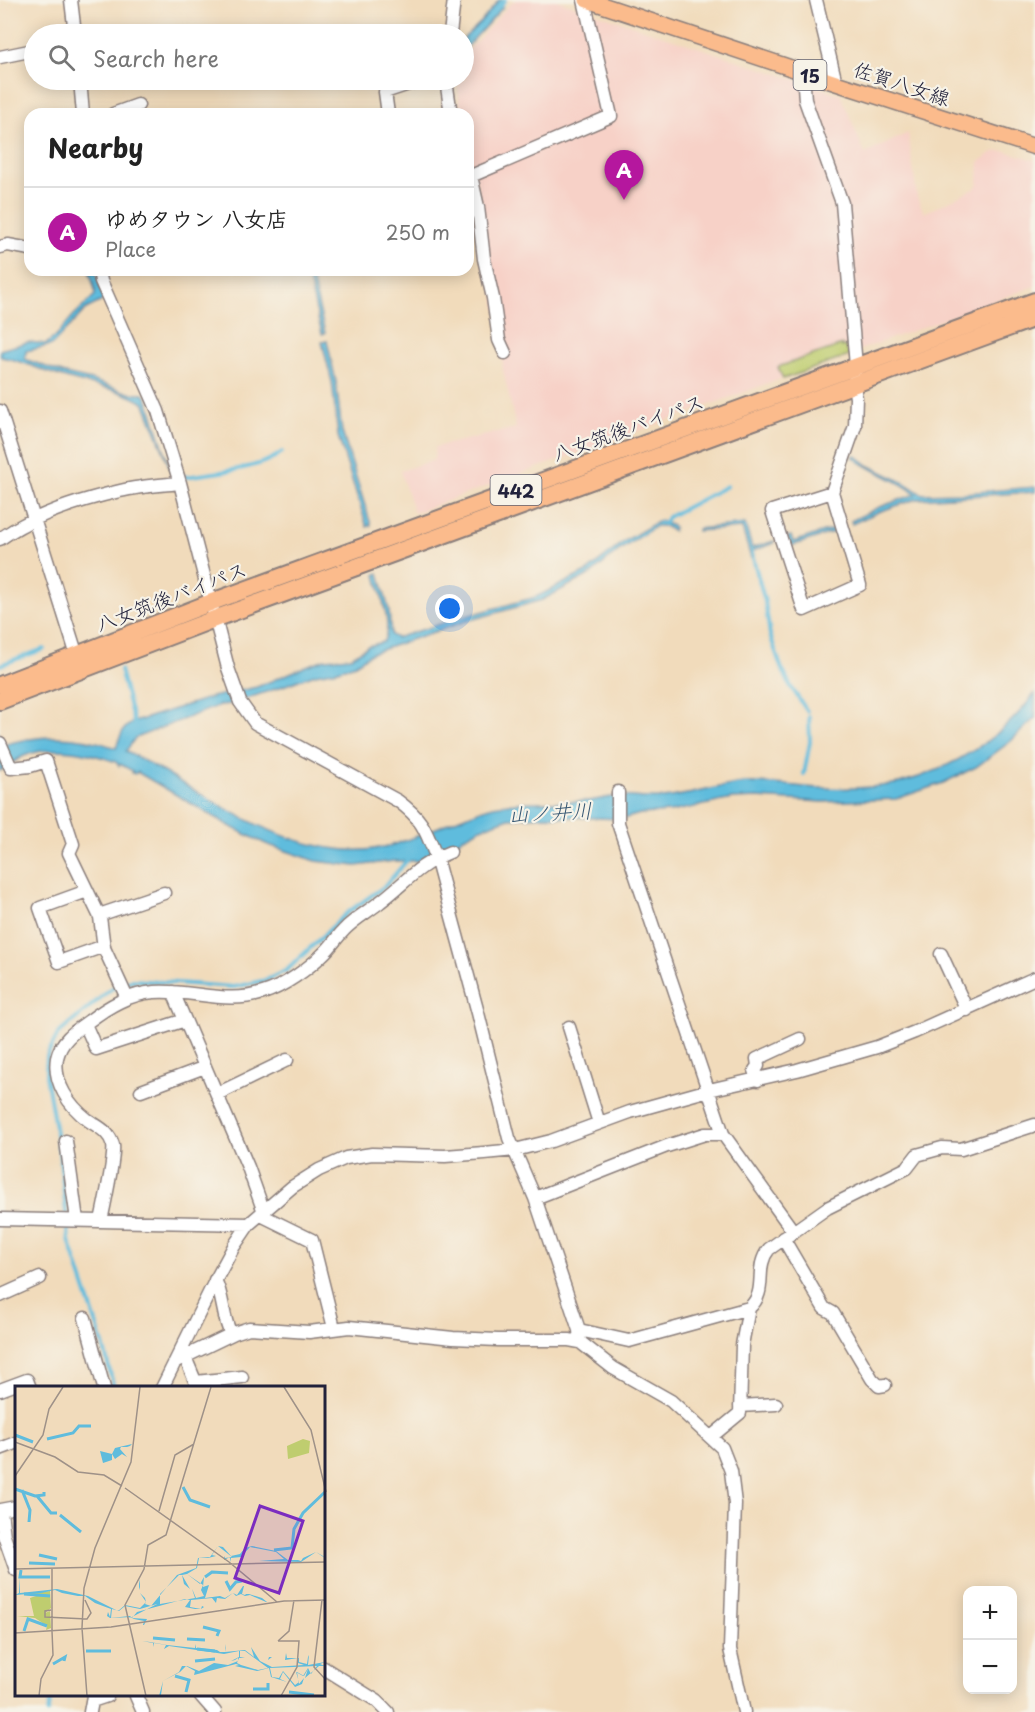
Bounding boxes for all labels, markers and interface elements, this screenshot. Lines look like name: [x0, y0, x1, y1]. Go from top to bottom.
search box: [24, 24, 474, 90]
icon: search: [45, 41, 78, 74]
text: Search here: [93, 41, 219, 74]
street label: 佐賀八女線: [850, 53, 954, 113]
road number: 15: [794, 60, 826, 90]
text: Nearby: [48, 128, 143, 167]
pin: A: [604, 150, 644, 200]
text: ゆめタウン 八女店: [105, 201, 288, 234]
text: A: [60, 217, 75, 247]
text: 250 m: [386, 217, 450, 247]
text: Place: [105, 234, 156, 264]
street label: 八女筑後バイパス: [548, 386, 708, 468]
road number: 442: [490, 475, 542, 505]
street label: 八女筑後バイパス: [91, 553, 251, 639]
your location: [435, 594, 464, 623]
water label: 山ノ井川: [507, 793, 593, 829]
inset map: [15, 1386, 326, 1697]
map controls: [963, 1586, 1017, 1694]
button: +: [963, 1586, 1017, 1640]
button: −: [963, 1640, 1017, 1694]

